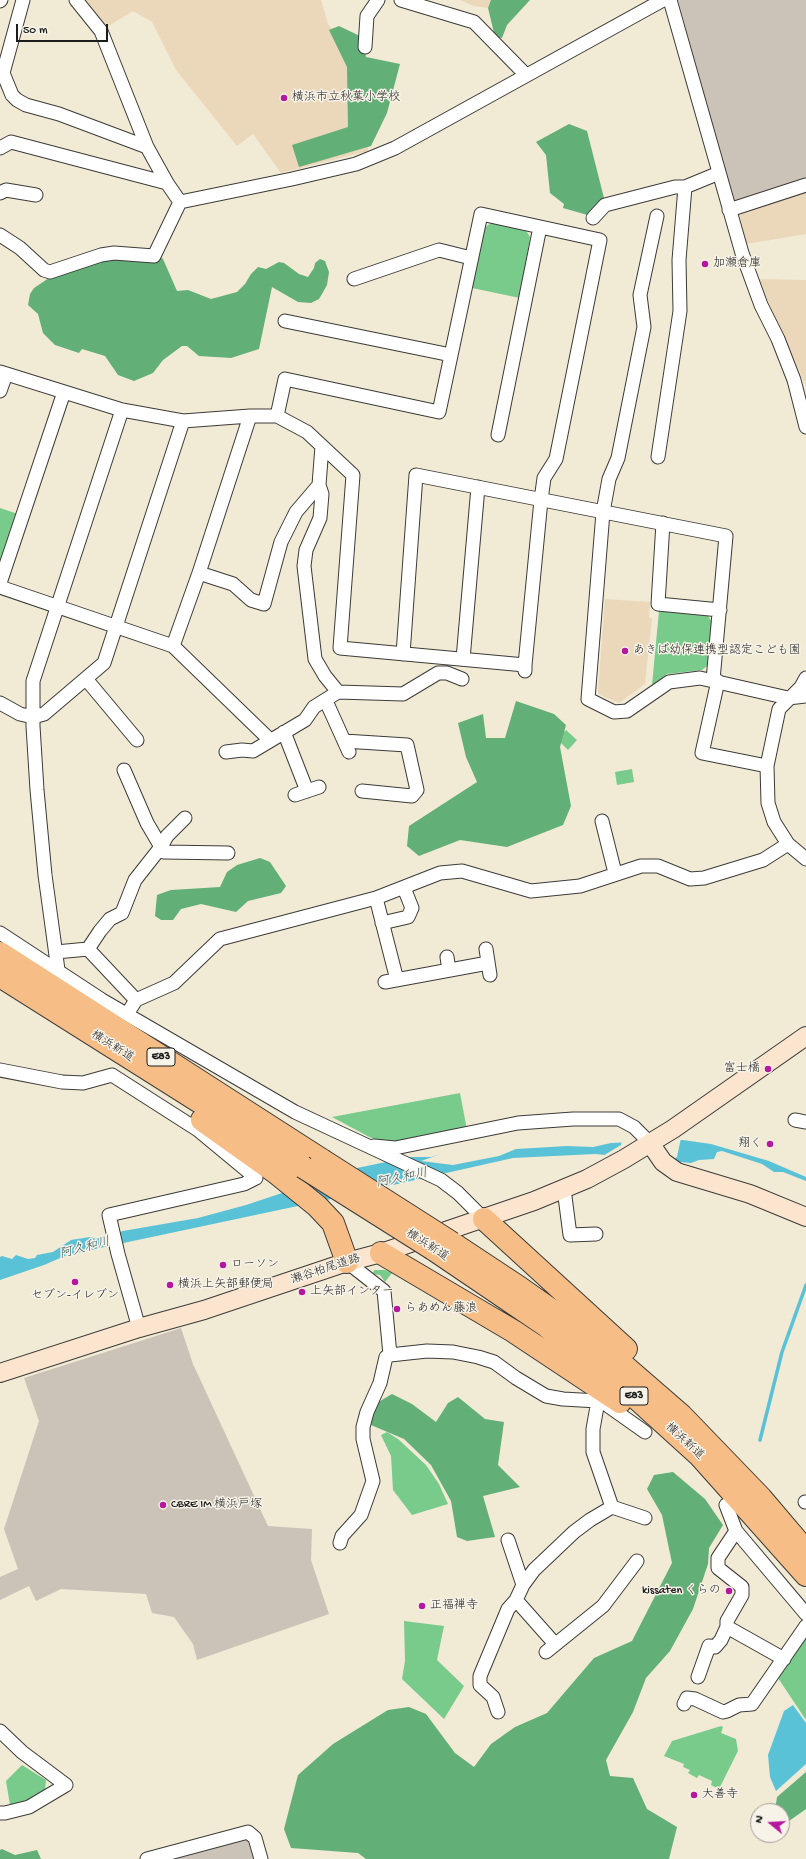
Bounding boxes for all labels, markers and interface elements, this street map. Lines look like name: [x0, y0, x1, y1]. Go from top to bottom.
scale bar: [18, 16, 110, 42]
text: 50 m: [23, 24, 48, 38]
place label: 横浜市立秋葉小学校: [292, 91, 400, 105]
marker: 横浜市立秋葉小学校: [279, 93, 289, 103]
place label: 加瀬倉庫: [713, 257, 761, 271]
marker: 加瀬倉庫: [700, 259, 710, 269]
place label: あきば幼保連携型認定こども園: [633, 644, 801, 658]
marker: あきば幼保連携型認定こども園: [620, 646, 630, 656]
street label: 横浜新道: [88, 1028, 136, 1066]
road number: E83: [147, 1048, 175, 1066]
place label: 富士橋: [724, 1062, 760, 1076]
marker: 富士橋: [763, 1064, 773, 1074]
place label: 翔く: [738, 1137, 762, 1151]
marker: 翔く: [765, 1139, 775, 1149]
water label: 阿久和川: [375, 1166, 429, 1192]
street label: 横浜新道: [403, 1227, 451, 1265]
water label: 阿久和川: [58, 1235, 112, 1263]
street label: 瀬谷柏尾道路: [290, 1252, 362, 1288]
place label: ローソン: [231, 1258, 279, 1272]
marker: ローソン: [218, 1260, 228, 1270]
marker: セブン-イレブン: [70, 1277, 80, 1287]
place label: 横浜上矢部郵便局: [178, 1278, 274, 1292]
marker: 横浜上矢部郵便局: [165, 1280, 175, 1290]
place label: 上矢部インター: [310, 1285, 394, 1299]
marker: 上矢部インター: [297, 1287, 307, 1297]
place label: セブン-イレブン: [31, 1289, 119, 1303]
place label: らあめん藤浪: [405, 1302, 477, 1316]
marker: らあめん藤浪: [392, 1304, 402, 1314]
road number: E83: [620, 1387, 648, 1405]
street label: 横浜新道: [662, 1420, 706, 1464]
place label: CBRE IM 横浜戸塚: [171, 1498, 262, 1512]
marker: CBRE IM 横浜戸塚: [158, 1500, 168, 1510]
place label: kissaten くらの: [642, 1584, 721, 1598]
marker: kissaten くらの: [724, 1586, 734, 1596]
place label: 正福禅寺: [430, 1599, 478, 1613]
marker: 正福禅寺: [417, 1601, 427, 1611]
place label: 大善寺: [702, 1788, 738, 1802]
marker: 大善寺: [689, 1790, 699, 1800]
north arrow: [750, 1803, 790, 1843]
text: N: [753, 1814, 766, 1825]

